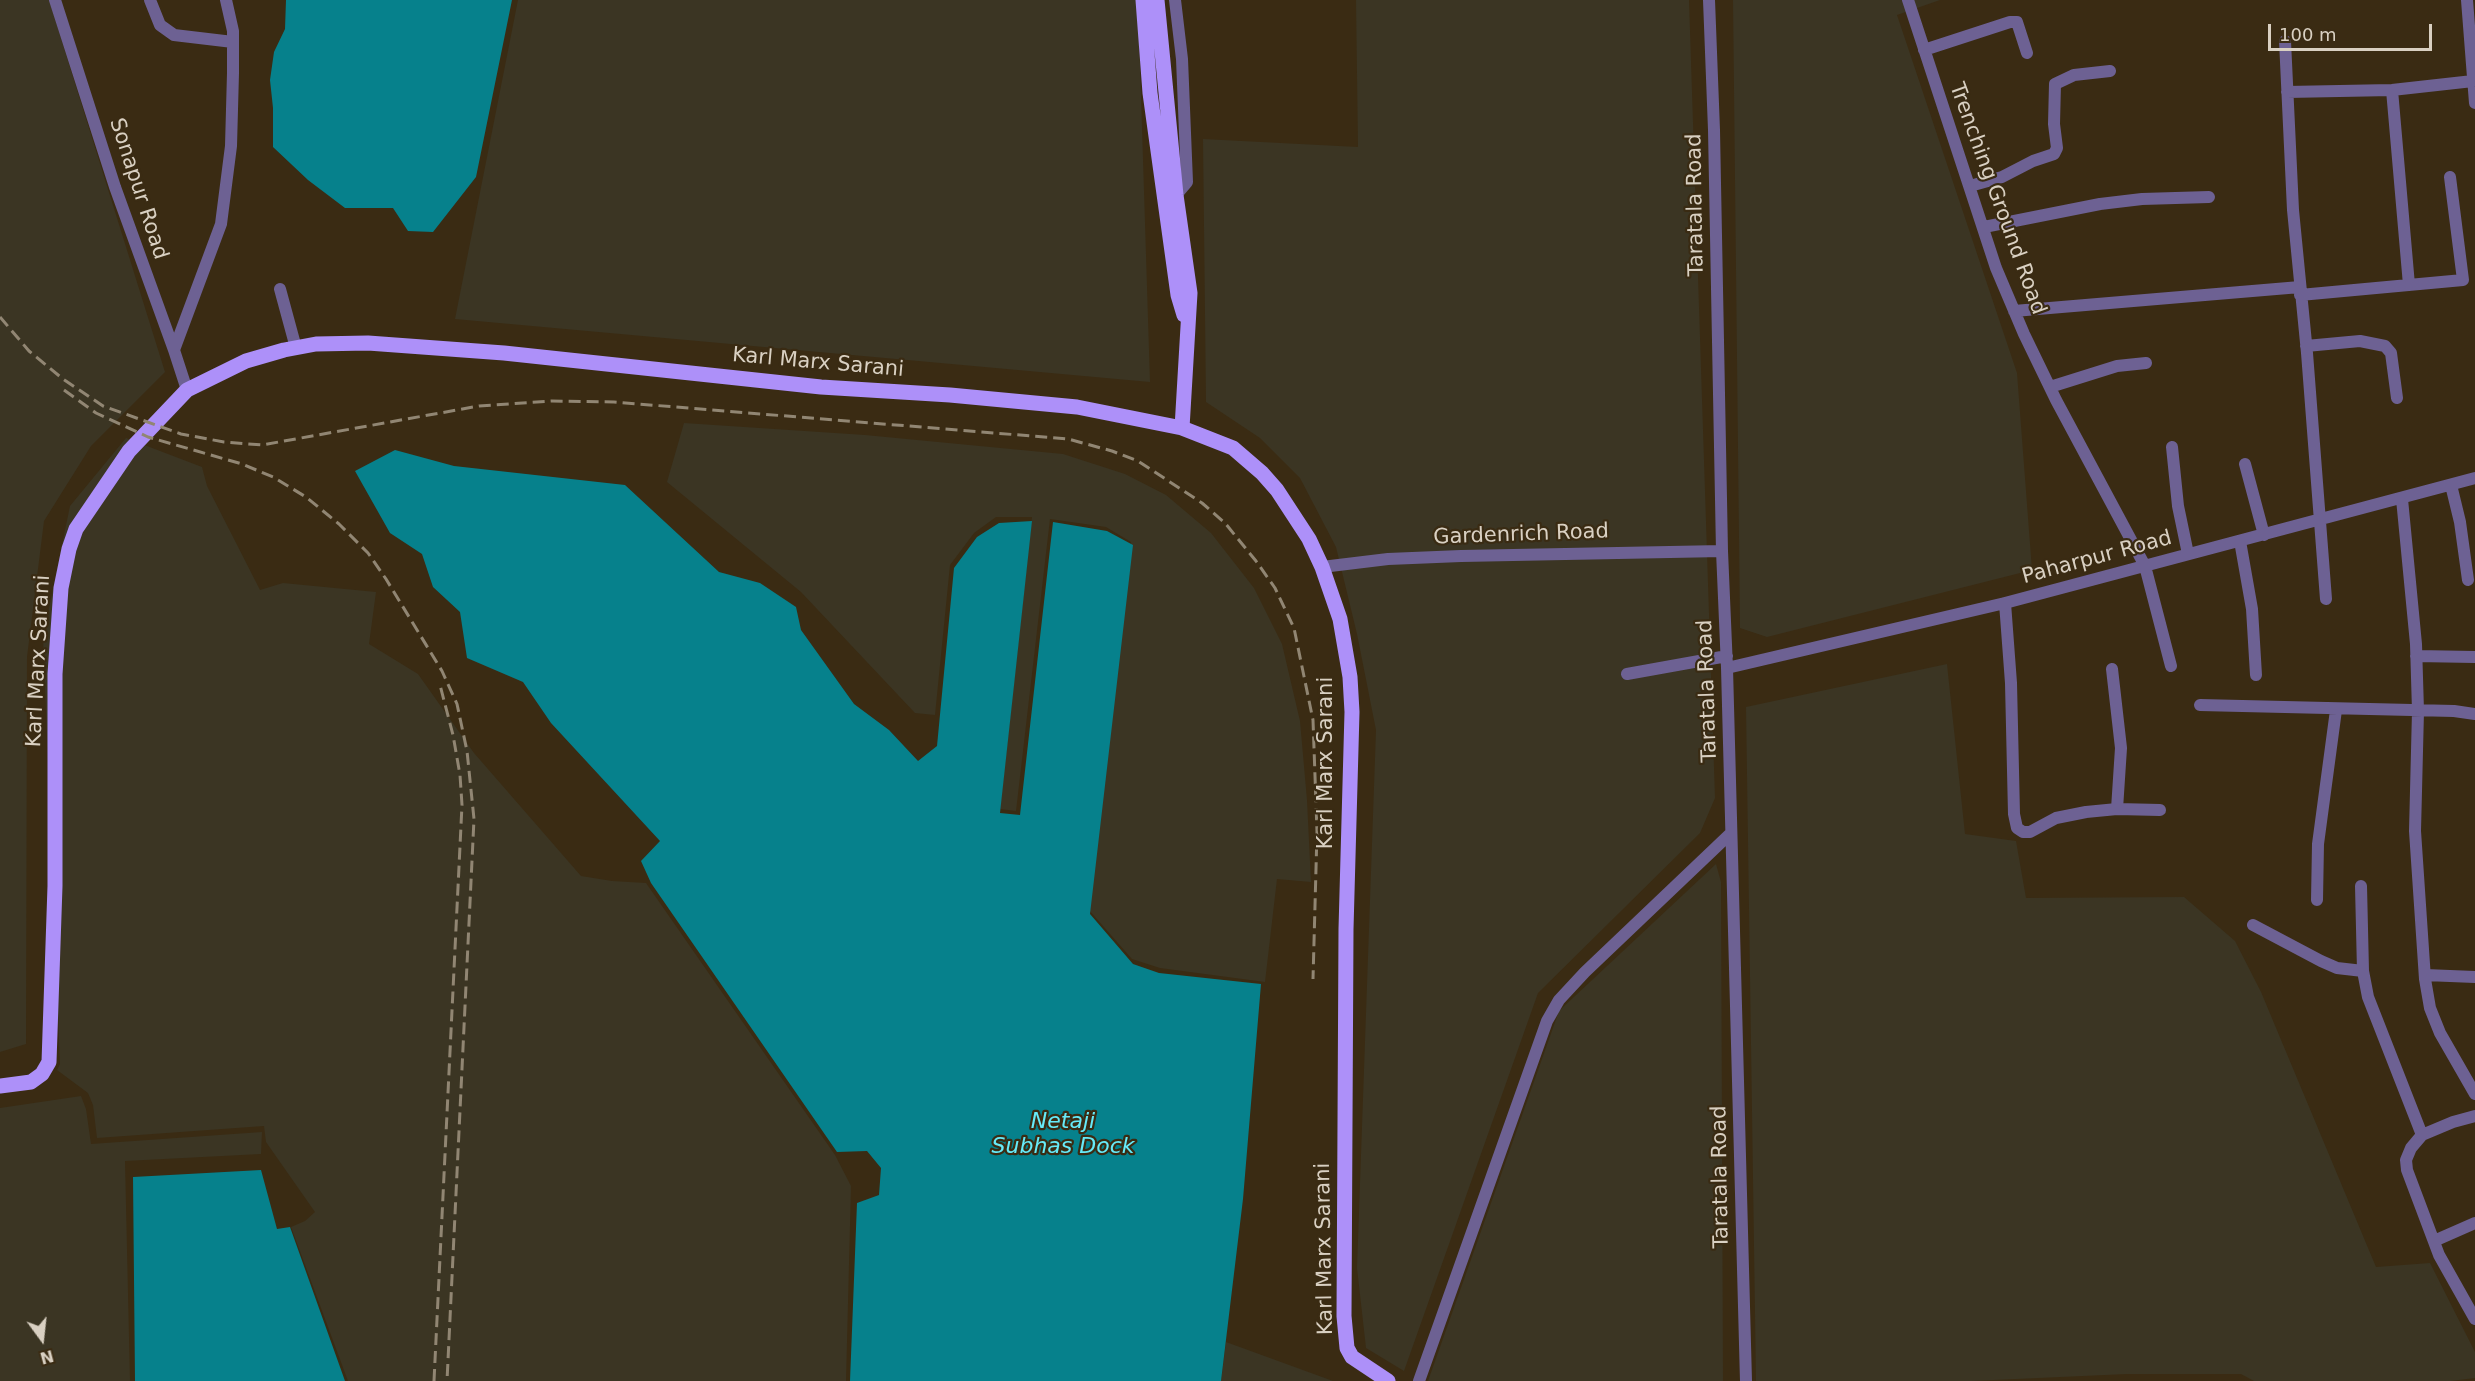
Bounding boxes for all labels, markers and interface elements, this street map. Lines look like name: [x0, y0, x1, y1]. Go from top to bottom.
scale bar: [2271, 12, 2434, 50]
text: 100 m: [2279, 24, 2337, 45]
street label: Trenching Ground Road: [1943, 80, 2051, 318]
street label: Sonapur Road: [103, 115, 173, 263]
street label: Taratala Road: [1682, 133, 1710, 277]
street label: Karl Marx Sarani: [731, 343, 905, 383]
street label: Gardenrich Road: [1433, 519, 1609, 551]
street label: Paharpur Road: [2019, 526, 2175, 590]
street label: Karl Marx Sarani: [22, 574, 56, 748]
street label: Taratala Road: [1693, 619, 1723, 763]
street label: Karl Marx Sarani: [1314, 677, 1340, 849]
street label: Taratala Road: [1707, 1105, 1735, 1249]
water label: Netaji Subhas Dock: [992, 1109, 1134, 1160]
street label: Karl Marx Sarani: [1311, 1163, 1339, 1335]
north arrow: [12, 1309, 72, 1369]
text: N: [38, 1346, 56, 1368]

